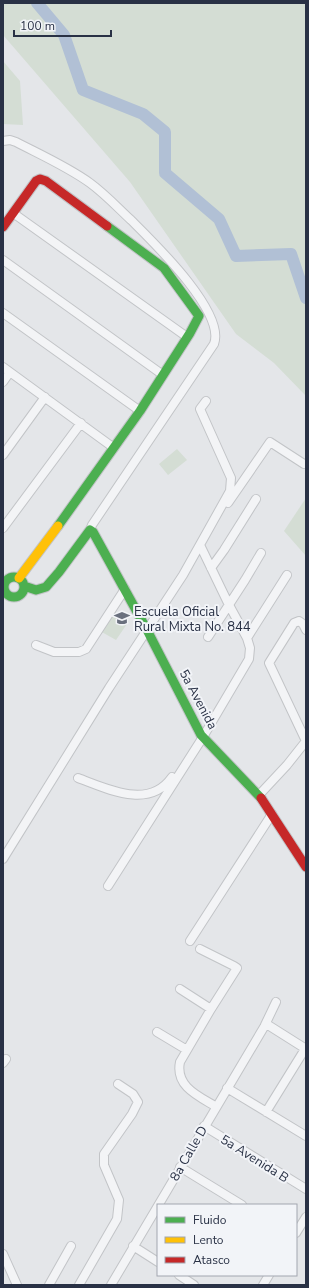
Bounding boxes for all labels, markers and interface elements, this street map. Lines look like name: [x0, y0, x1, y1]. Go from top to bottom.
scale bar: [14, 12, 111, 38]
text: 100 m: [20, 18, 55, 34]
place label: Escuela Oficial Rural Mixta No. 844: [134, 603, 251, 636]
school or university icon: Escuela Oficial Rural Mixta No. 844: [113, 609, 131, 627]
street label: 5a Avenida: [175, 666, 221, 733]
street label: 8a Calle D: [166, 1123, 212, 1184]
street label: 5a Avenida B: [217, 1131, 292, 1187]
legend: [157, 1204, 297, 1276]
text: Fluido: [193, 1212, 227, 1228]
text: Lento: [193, 1232, 224, 1248]
text: Atasco: [193, 1252, 230, 1268]

